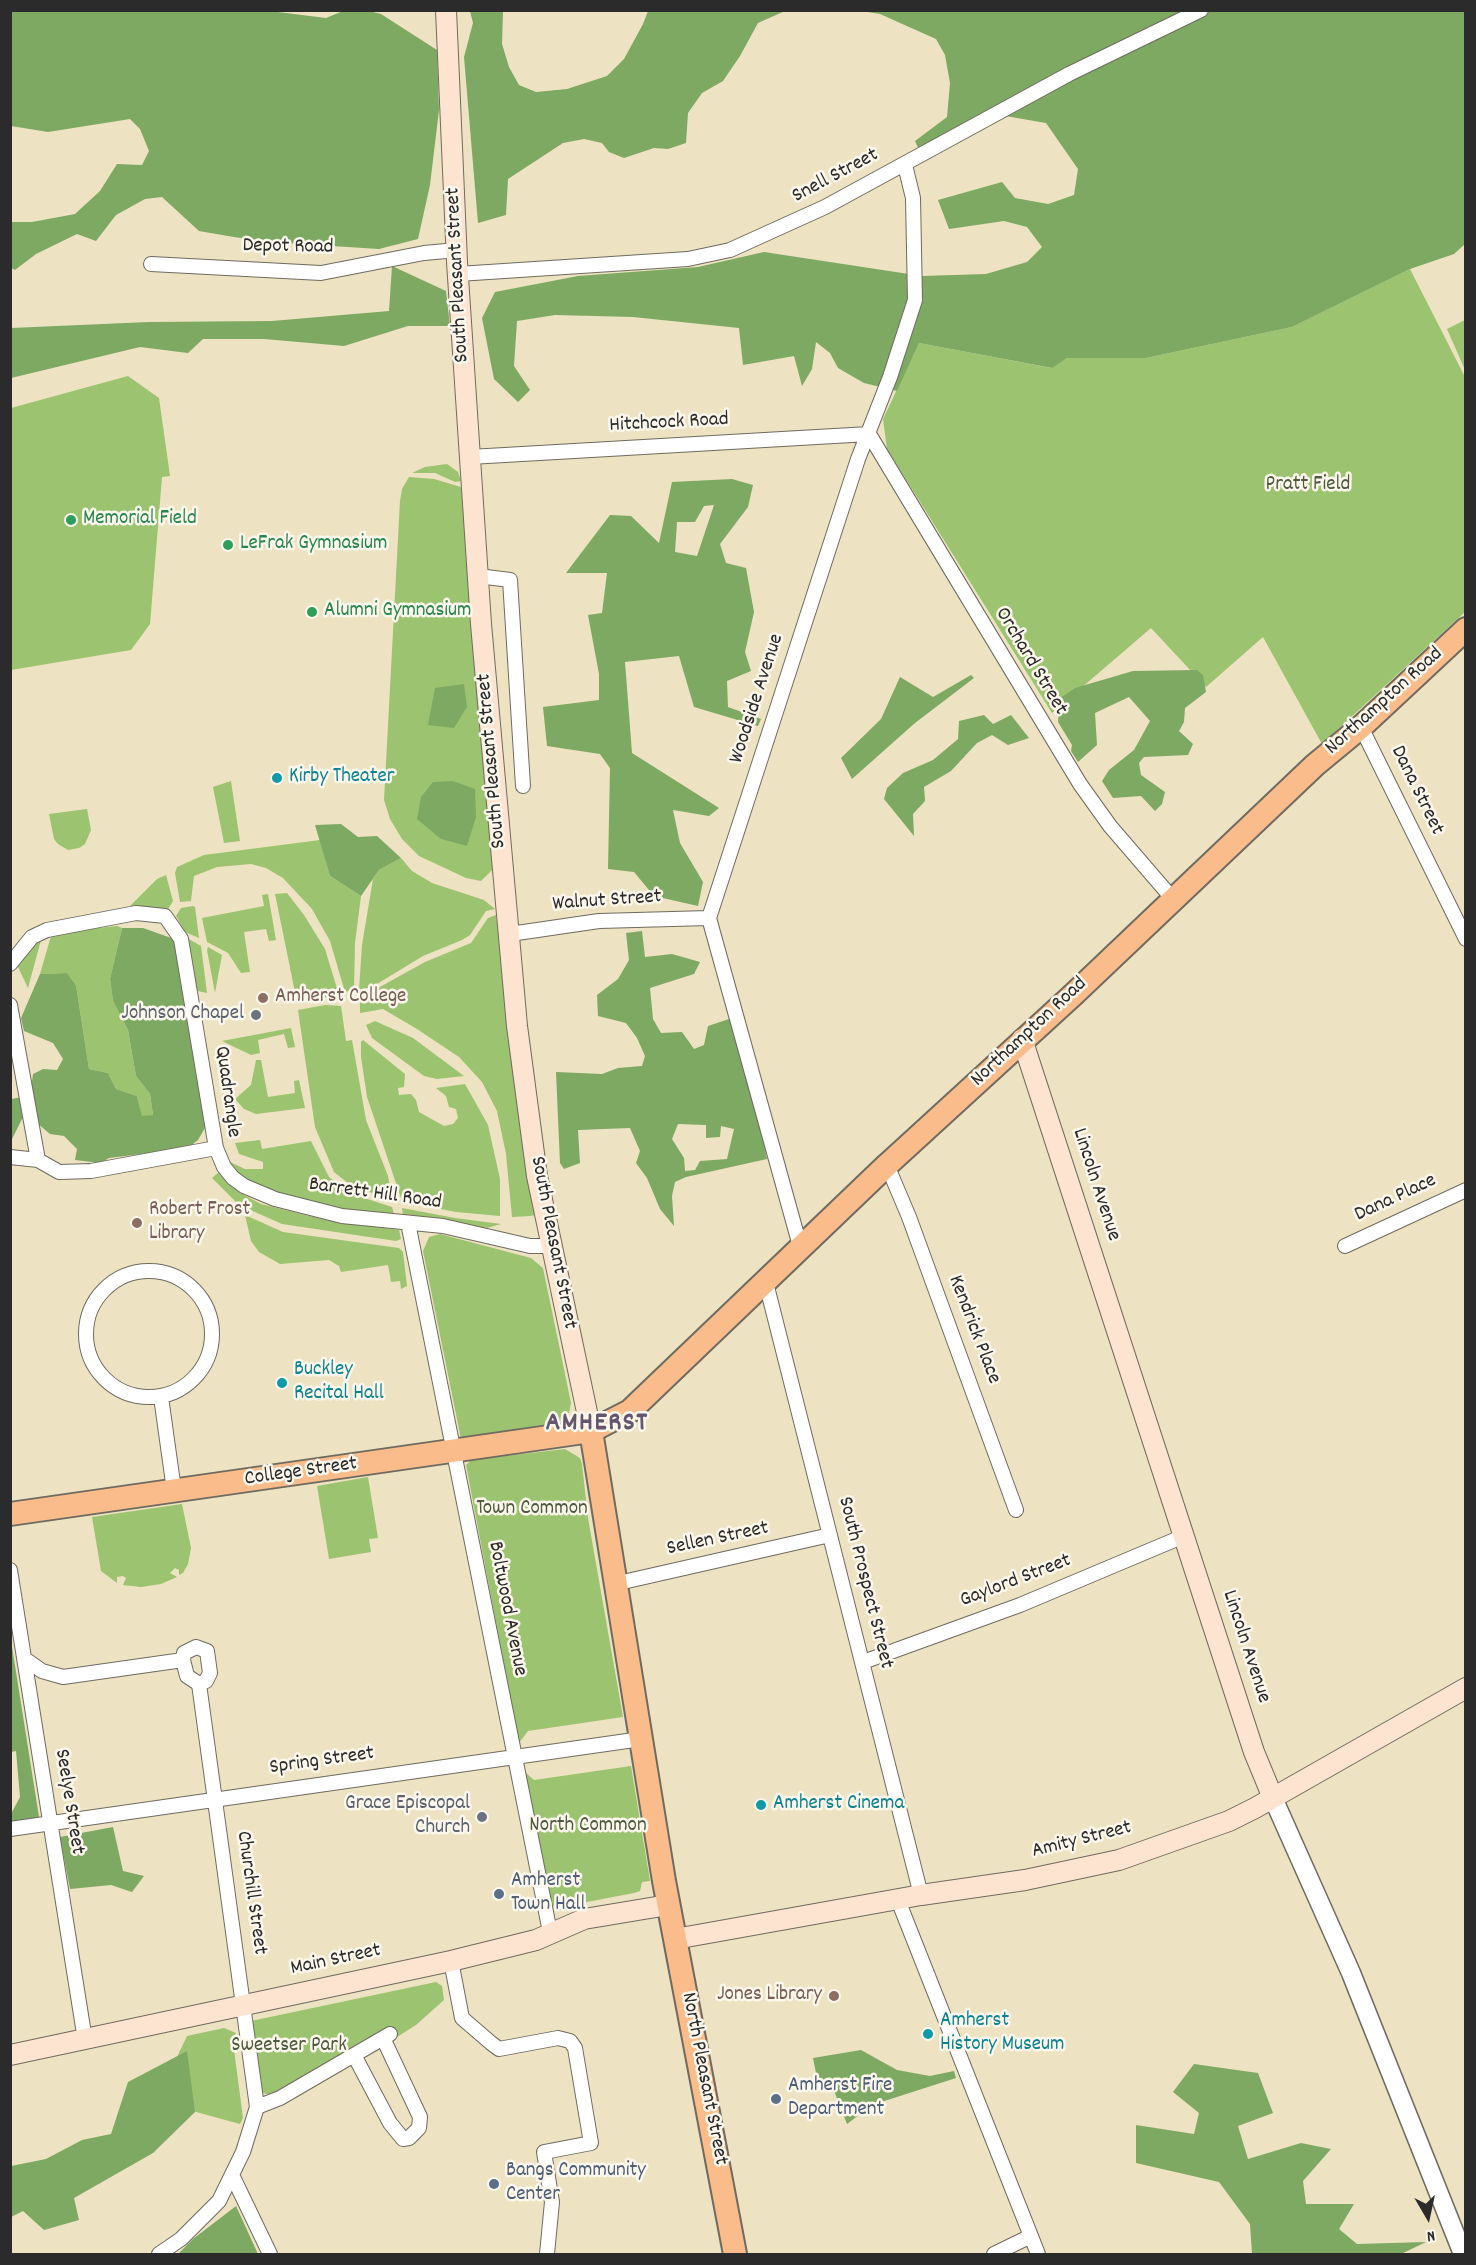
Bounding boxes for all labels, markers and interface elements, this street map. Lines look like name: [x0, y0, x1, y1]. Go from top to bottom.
street label: Snell Street: [789, 144, 883, 210]
street label: South Pleasant Street: [442, 187, 476, 363]
street label: Depot Road: [242, 235, 334, 261]
street label: Hitchcock Road: [609, 408, 729, 440]
park label: Pratt Field: [1266, 473, 1350, 499]
place label: Memorial Field: [83, 507, 197, 533]
marker: Memorial Field: [64, 513, 78, 527]
place label: LeFrak Gymnasium: [240, 532, 388, 558]
marker: LeFrak Gymnasium: [221, 538, 235, 552]
place label: Alumni Gymnasium: [324, 599, 472, 625]
street label: Orchard Street: [988, 604, 1072, 720]
marker: Alumni Gymnasium: [305, 605, 319, 619]
street label: Woodside Avenue: [725, 631, 791, 767]
street label: Northampton Road: [1321, 643, 1449, 761]
street label: South Pleasant Street: [473, 673, 513, 849]
street label: Dana Street: [1384, 742, 1448, 840]
place label: Kirby Theater: [289, 765, 395, 791]
marker: Kirby Theater: [270, 771, 284, 785]
street label: Walnut Street: [552, 886, 662, 918]
street label: Northampton Road: [967, 973, 1093, 1093]
place label: Amherst College: [275, 985, 406, 1011]
marker: Amherst College: [256, 991, 270, 1005]
place label: Johnson Chapel: [121, 1002, 244, 1028]
marker: Johnson Chapel: [249, 1008, 263, 1022]
street label: Quadrangle: [207, 1045, 245, 1139]
street label: Lincoln Avenue: [1065, 1126, 1125, 1244]
street label: South Pleasant Street: [523, 1154, 581, 1332]
street label: Dana Place: [1351, 1169, 1441, 1229]
street label: Barrett Hill Road: [307, 1173, 443, 1217]
place label: Robert Frost Library: [149, 1198, 250, 1248]
marker: Robert Frost Library: [130, 1216, 144, 1230]
street label: Kendrick Place: [941, 1272, 1005, 1388]
place label: Buckley Recital Hall: [294, 1358, 384, 1408]
marker: Buckley Recital Hall: [275, 1376, 289, 1390]
district label: AMHERST: [545, 1409, 649, 1441]
street label: College Street: [243, 1453, 359, 1493]
street label: South Prospect Street: [830, 1494, 898, 1672]
park label: Town Common: [476, 1497, 588, 1523]
street label: Sellen Street: [665, 1517, 771, 1563]
street label: Boltwood Avenue: [481, 1540, 531, 1678]
street label: Gaylord Street: [957, 1549, 1075, 1615]
street label: Lincoln Avenue: [1215, 1588, 1275, 1706]
street label: Spring Street: [268, 1742, 376, 1782]
street label: Seelye Street: [47, 1748, 89, 1856]
place label: Grace Episcopal Church: [345, 1792, 470, 1842]
place label: Amherst Cinema: [773, 1792, 904, 1818]
marker: Amherst Cinema: [754, 1798, 768, 1812]
marker: Grace Episcopal Church: [475, 1810, 489, 1824]
park label: North Common: [529, 1814, 647, 1840]
street label: Amity Street: [1030, 1816, 1134, 1866]
street label: Churchill Street: [229, 1830, 271, 1956]
place label: Amherst Town Hall: [511, 1869, 585, 1919]
marker: Amherst Town Hall: [492, 1887, 506, 1901]
street label: Main Street: [289, 1939, 383, 1983]
place label: Jones Library: [717, 1983, 822, 2009]
marker: Jones Library: [827, 1989, 841, 2003]
street label: North Pleasant Street: [674, 1991, 732, 2167]
place label: Amherst History Museum: [940, 2009, 1065, 2059]
marker: Amherst History Museum: [921, 2027, 935, 2041]
park label: Sweetser Park: [231, 2034, 347, 2060]
place label: Amherst Fire Department: [788, 2074, 892, 2124]
marker: Amherst Fire Department: [769, 2092, 783, 2106]
place label: Bangs Community Center: [506, 2159, 646, 2209]
marker: Bangs Community Center: [487, 2177, 501, 2191]
north arrow: [1398, 2187, 1458, 2247]
text: N: [1425, 2223, 1437, 2247]

